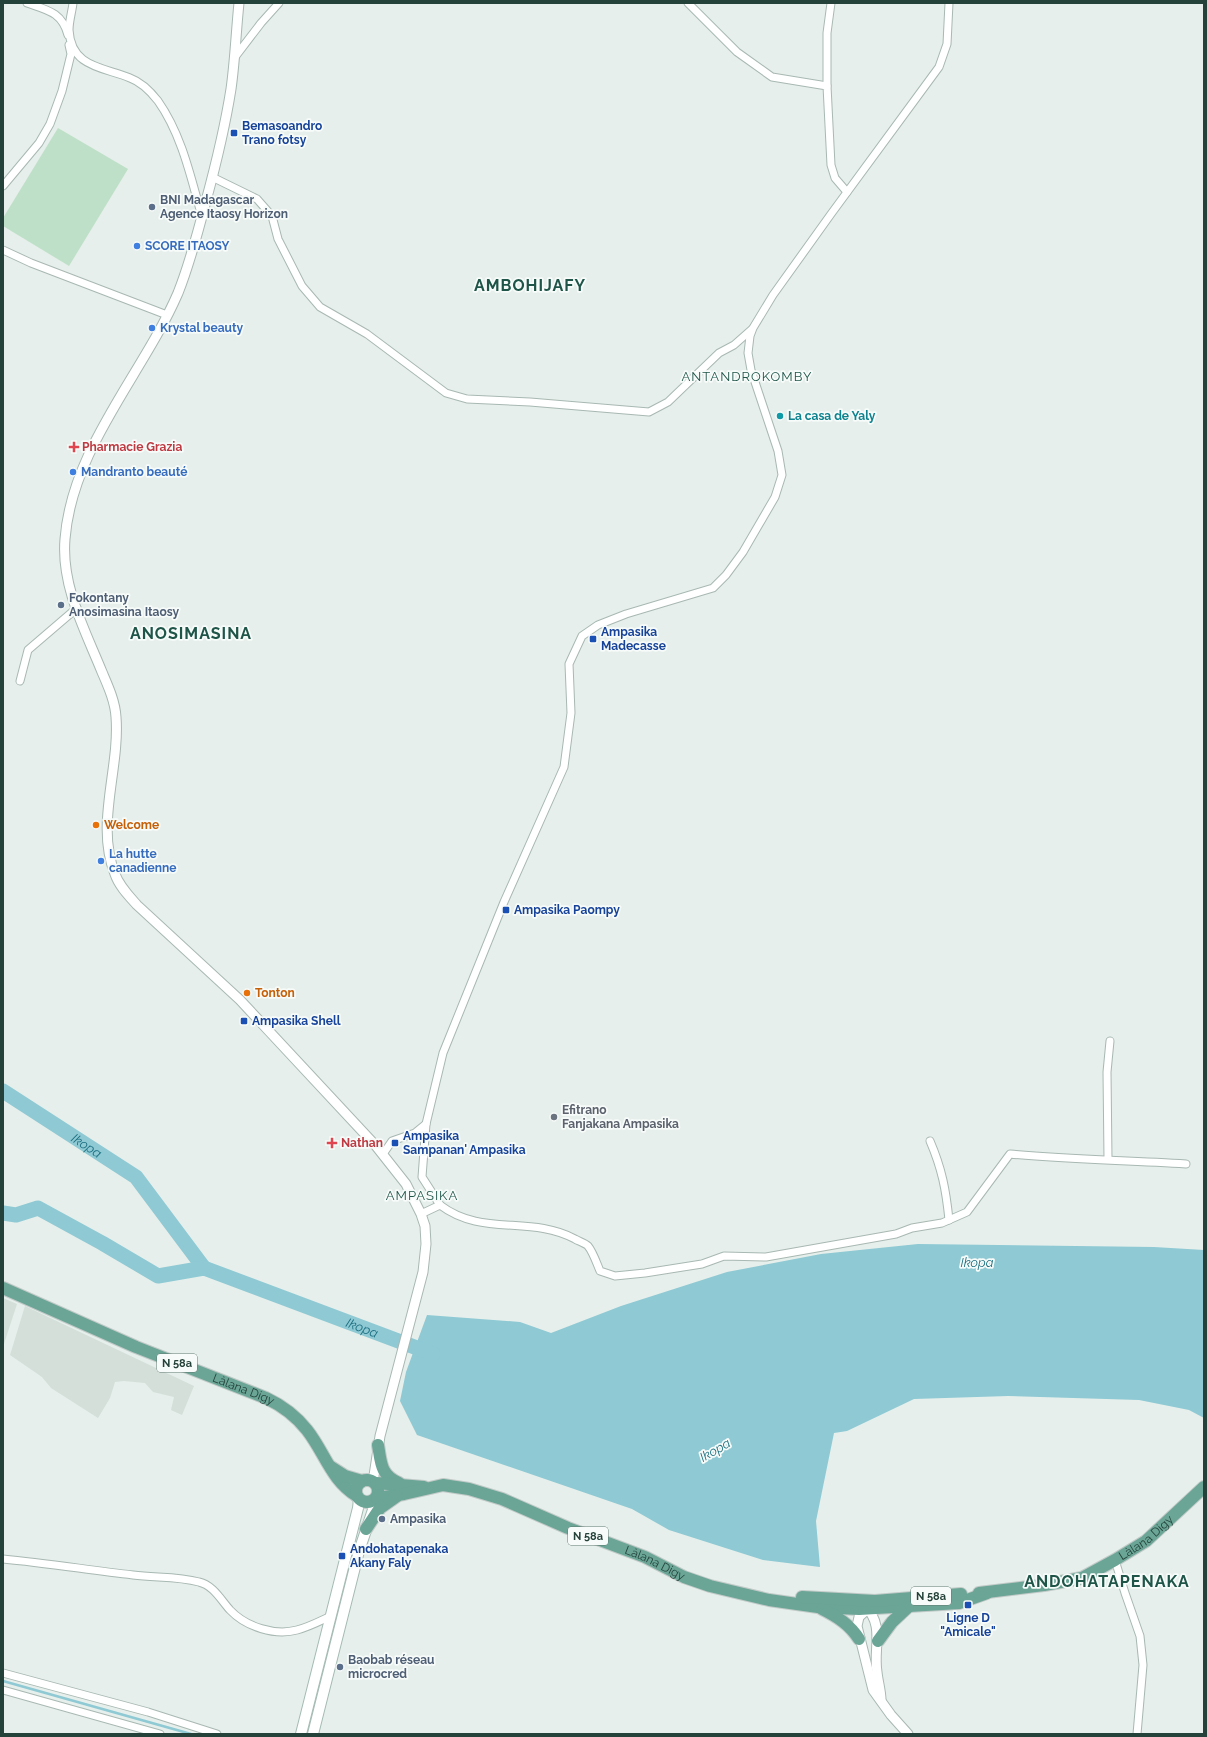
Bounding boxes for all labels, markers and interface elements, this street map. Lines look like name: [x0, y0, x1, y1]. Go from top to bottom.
place label: Bemasoandro Trano fotsy: [242, 119, 322, 147]
marker: Bemasoandro Trano fotsy: [229, 128, 239, 138]
place label: BNI Madagascar Agence Itaosy Horizon: [160, 193, 288, 221]
marker: BNI Madagascar Agence Itaosy Horizon: [147, 202, 157, 212]
place label: SCORE ITAOSY: [145, 239, 230, 253]
marker: SCORE ITAOSY: [132, 241, 142, 251]
district label: AMBOHIJAFY: [474, 276, 586, 295]
place label: Krystal beauty: [160, 321, 244, 335]
marker: Krystal beauty: [147, 323, 157, 333]
district label: ANTANDROKOMBY: [682, 369, 812, 384]
place label: La casa de Yaly: [788, 409, 876, 423]
marker: La casa de Yaly: [775, 411, 785, 421]
place label: Pharmacie Grazia: [82, 440, 182, 454]
marker: Pharmacie Grazia: [69, 442, 79, 452]
place label: Mandranto beauté: [81, 465, 187, 479]
marker: Mandranto beauté: [68, 467, 78, 477]
place label: Fokontany Anosimasina Itaosy: [69, 591, 180, 619]
marker: Fokontany Anosimasina Itaosy: [56, 600, 66, 610]
district label: ANOSIMASINA: [130, 624, 252, 643]
place label: Ampasika Madecasse: [601, 625, 666, 653]
marker: Ampasika Madecasse: [588, 634, 598, 644]
place label: Welcome: [104, 818, 159, 832]
marker: Welcome: [91, 820, 101, 830]
place label: La hutte canadienne: [109, 847, 176, 875]
marker: La hutte canadienne: [96, 856, 106, 866]
place label: Ampasika Paompy: [514, 903, 620, 917]
marker: Ampasika Paompy: [501, 905, 511, 915]
place label: Tonton: [255, 986, 295, 1000]
marker: Tonton: [242, 988, 252, 998]
place label: Ampasika Shell: [252, 1014, 341, 1028]
marker: Ampasika Shell: [239, 1016, 249, 1026]
place label: Efitrano Fanjakana Ampasika: [562, 1103, 679, 1131]
marker: Efitrano Fanjakana Ampasika: [549, 1112, 559, 1122]
place label: Ampasika Sampanan' Ampasika: [403, 1129, 526, 1157]
water label: Ikopa: [69, 1130, 105, 1161]
place label: Nathan: [341, 1136, 383, 1150]
marker: Nathan: [326, 1137, 338, 1149]
marker: Ampasika Sampanan' Ampasika: [390, 1138, 400, 1148]
district label: AMPASIKA: [386, 1188, 458, 1203]
water label: Ikopa: [960, 1255, 994, 1270]
water label: Ikopa: [344, 1315, 381, 1340]
road number: N 58a: [157, 1354, 197, 1372]
street label: Làlana Digy: [211, 1371, 277, 1408]
water label: Ikopa: [697, 1435, 733, 1465]
place label: Ampasika: [390, 1512, 446, 1526]
street label: Làlana Digy: [1116, 1512, 1176, 1563]
marker: Ampasika: [377, 1514, 387, 1524]
road number: N 58a: [568, 1527, 608, 1545]
place label: Andohatapenaka Akany Faly: [350, 1542, 448, 1570]
street label: Làlana Digy: [623, 1543, 688, 1584]
marker: Andohatapenaka Akany Faly: [337, 1551, 347, 1561]
district label: ANDOHATAPENAKA: [1024, 1572, 1190, 1591]
road number: N 58a: [911, 1587, 951, 1605]
marker: Ligne D "Amicale": [963, 1600, 973, 1610]
place label: Ligne D "Amicale": [940, 1611, 996, 1639]
place label: Baobab réseau microcred: [348, 1653, 434, 1681]
marker: Baobab réseau microcred: [335, 1662, 345, 1672]

